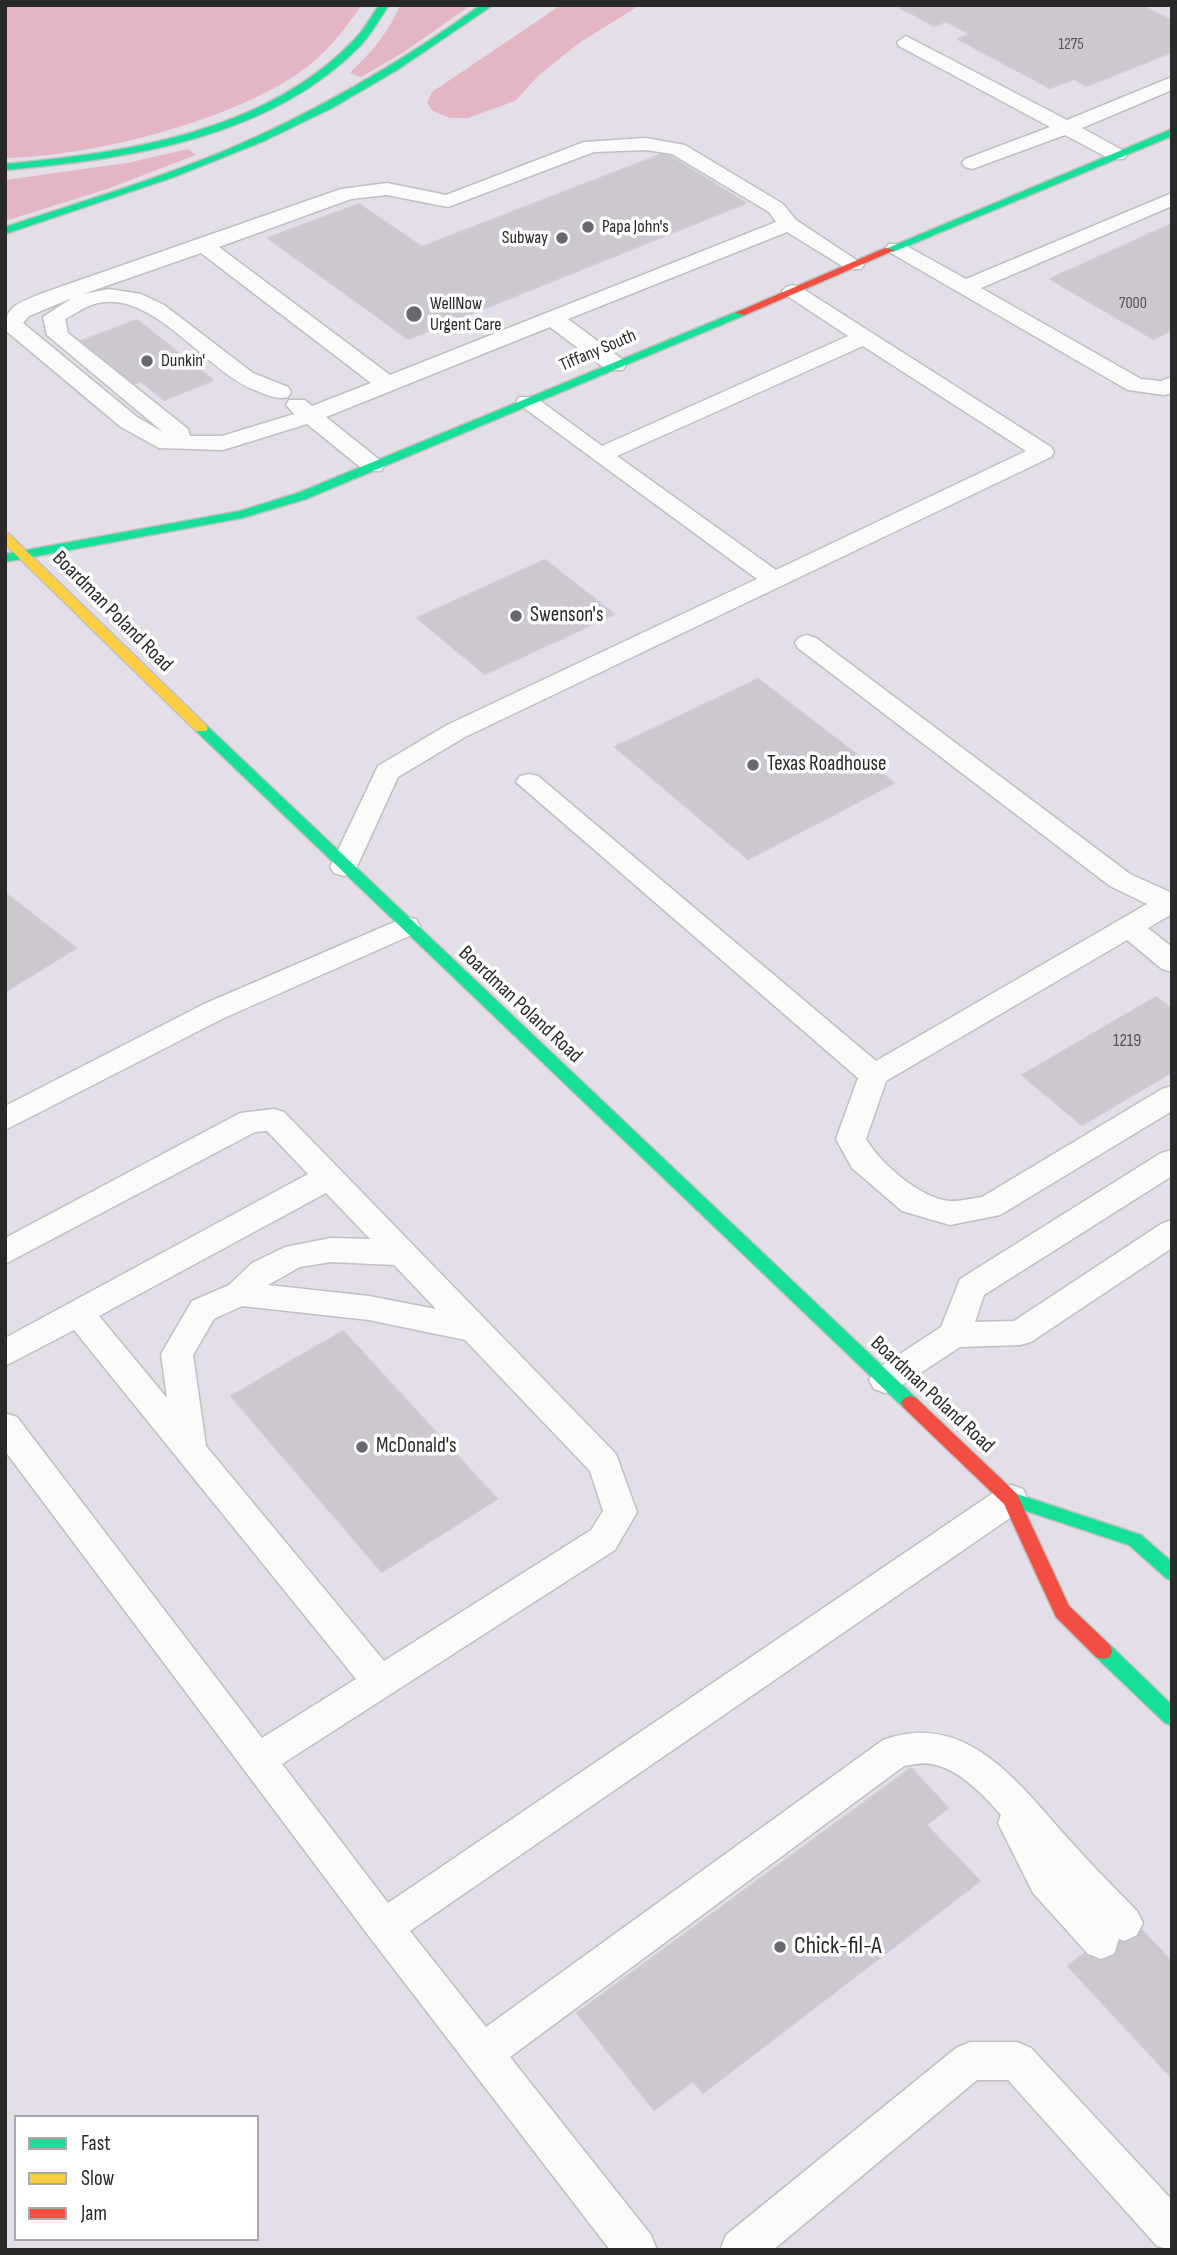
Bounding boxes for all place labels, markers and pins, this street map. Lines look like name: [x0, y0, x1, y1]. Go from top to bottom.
place label: Papa John's: [602, 216, 669, 238]
marker: Papa John's: [580, 219, 596, 235]
place label: Subway: [502, 227, 548, 249]
marker: Subway: [554, 230, 570, 246]
place label: WellNow Urgent Care: [430, 293, 502, 336]
marker: WellNow Urgent Care: [404, 304, 424, 324]
place label: Dunkin': [161, 350, 205, 372]
marker: Dunkin': [139, 353, 155, 369]
place label: Swenson's: [530, 603, 603, 629]
marker: Swenson's: [508, 608, 524, 624]
place label: Texas Roadhouse: [767, 752, 886, 778]
marker: Texas Roadhouse: [745, 757, 761, 773]
place label: McDonald's: [376, 1434, 456, 1460]
marker: McDonald's: [354, 1439, 370, 1455]
place label: Chick-fil-A: [794, 1933, 882, 1961]
marker: Chick-fil-A: [772, 1939, 788, 1955]

